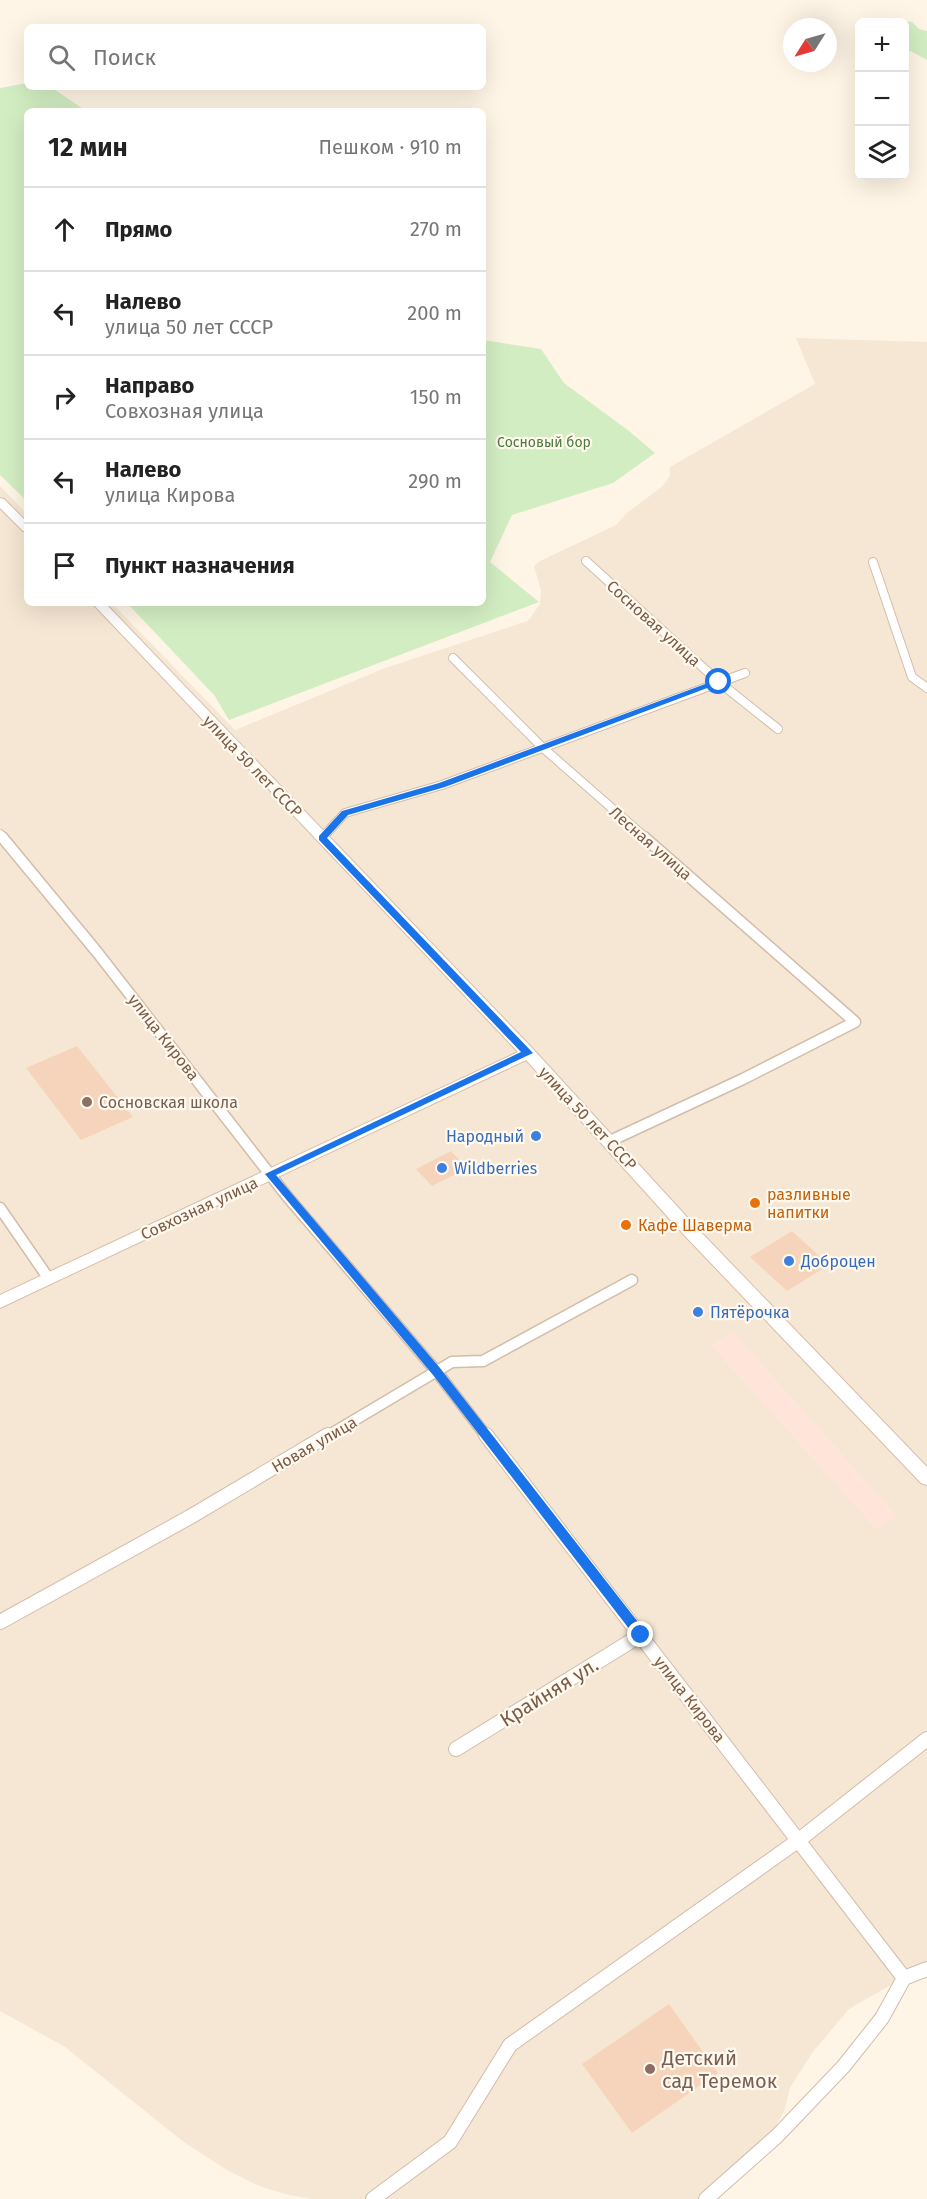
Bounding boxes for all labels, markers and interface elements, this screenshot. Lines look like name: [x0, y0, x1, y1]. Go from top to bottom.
north arrow: [783, 18, 837, 72]
map controls: [855, 18, 909, 180]
button: +: [855, 18, 909, 72]
search box: [24, 24, 486, 90]
icon: search: [45, 41, 78, 74]
text: Поиск: [93, 44, 156, 71]
button: −: [855, 72, 909, 126]
button: layers: [855, 126, 909, 180]
text: 12 мин: [48, 132, 128, 163]
text: Пешком · 910 m: [319, 135, 462, 159]
icon: ahead: [48, 213, 81, 246]
text: Прямо: [105, 216, 172, 243]
text: 270 m: [410, 217, 462, 241]
text: Налево: [105, 288, 181, 315]
icon: left: [48, 297, 81, 330]
text: 200 m: [407, 301, 462, 325]
text: улица 50 лет СССР: [105, 315, 273, 339]
text: Направо: [105, 372, 194, 399]
icon: right: [48, 381, 81, 414]
text: 150 m: [410, 385, 462, 409]
text: Совхозная улица: [105, 399, 264, 423]
park label: Сосновый бор: [497, 434, 591, 451]
text: Налево: [105, 456, 181, 483]
icon: left: [48, 465, 81, 498]
text: 290 m: [408, 469, 462, 493]
text: улица Кирова: [105, 483, 235, 507]
icon: arrive: [48, 549, 81, 582]
text: Пункт назначения: [105, 552, 295, 579]
street label: Сосновая улица: [603, 576, 704, 670]
route start: [705, 668, 731, 694]
street label: улица 50 лет СССР: [199, 711, 306, 821]
street label: Лесная улица: [606, 803, 696, 884]
street label: улица Кирова: [124, 990, 203, 1084]
street label: улица 50 лет СССР: [535, 1063, 640, 1174]
place label: Сосновская школа: [99, 1093, 238, 1112]
marker: Сосновская школа: [80, 1095, 94, 1109]
place label: Народный: [446, 1127, 524, 1146]
marker: Народный: [529, 1129, 543, 1143]
place label: Wildberries: [454, 1159, 537, 1178]
marker: Wildberries: [435, 1161, 449, 1175]
street label: Совхозная улица: [138, 1173, 261, 1244]
place label: разливные напитки: [767, 1185, 851, 1222]
marker: разливные напитки: [748, 1196, 762, 1210]
place label: Кафе Шаверма: [638, 1216, 752, 1235]
marker: Кафе Шаверма: [619, 1218, 633, 1232]
place label: Доброцен: [800, 1252, 876, 1271]
marker: Доброцен: [782, 1254, 796, 1268]
place label: Пятёрочка: [710, 1303, 790, 1322]
marker: Пятёрочка: [691, 1305, 705, 1319]
street label: Новая улица: [268, 1412, 360, 1477]
route end: [627, 1621, 653, 1647]
street label: Крайняя ул.: [495, 1652, 603, 1732]
street label: улица Кирова: [650, 1652, 729, 1746]
place label: Детский сад Теремок: [661, 2046, 778, 2093]
marker: Детский сад Теремок: [643, 2062, 657, 2076]

